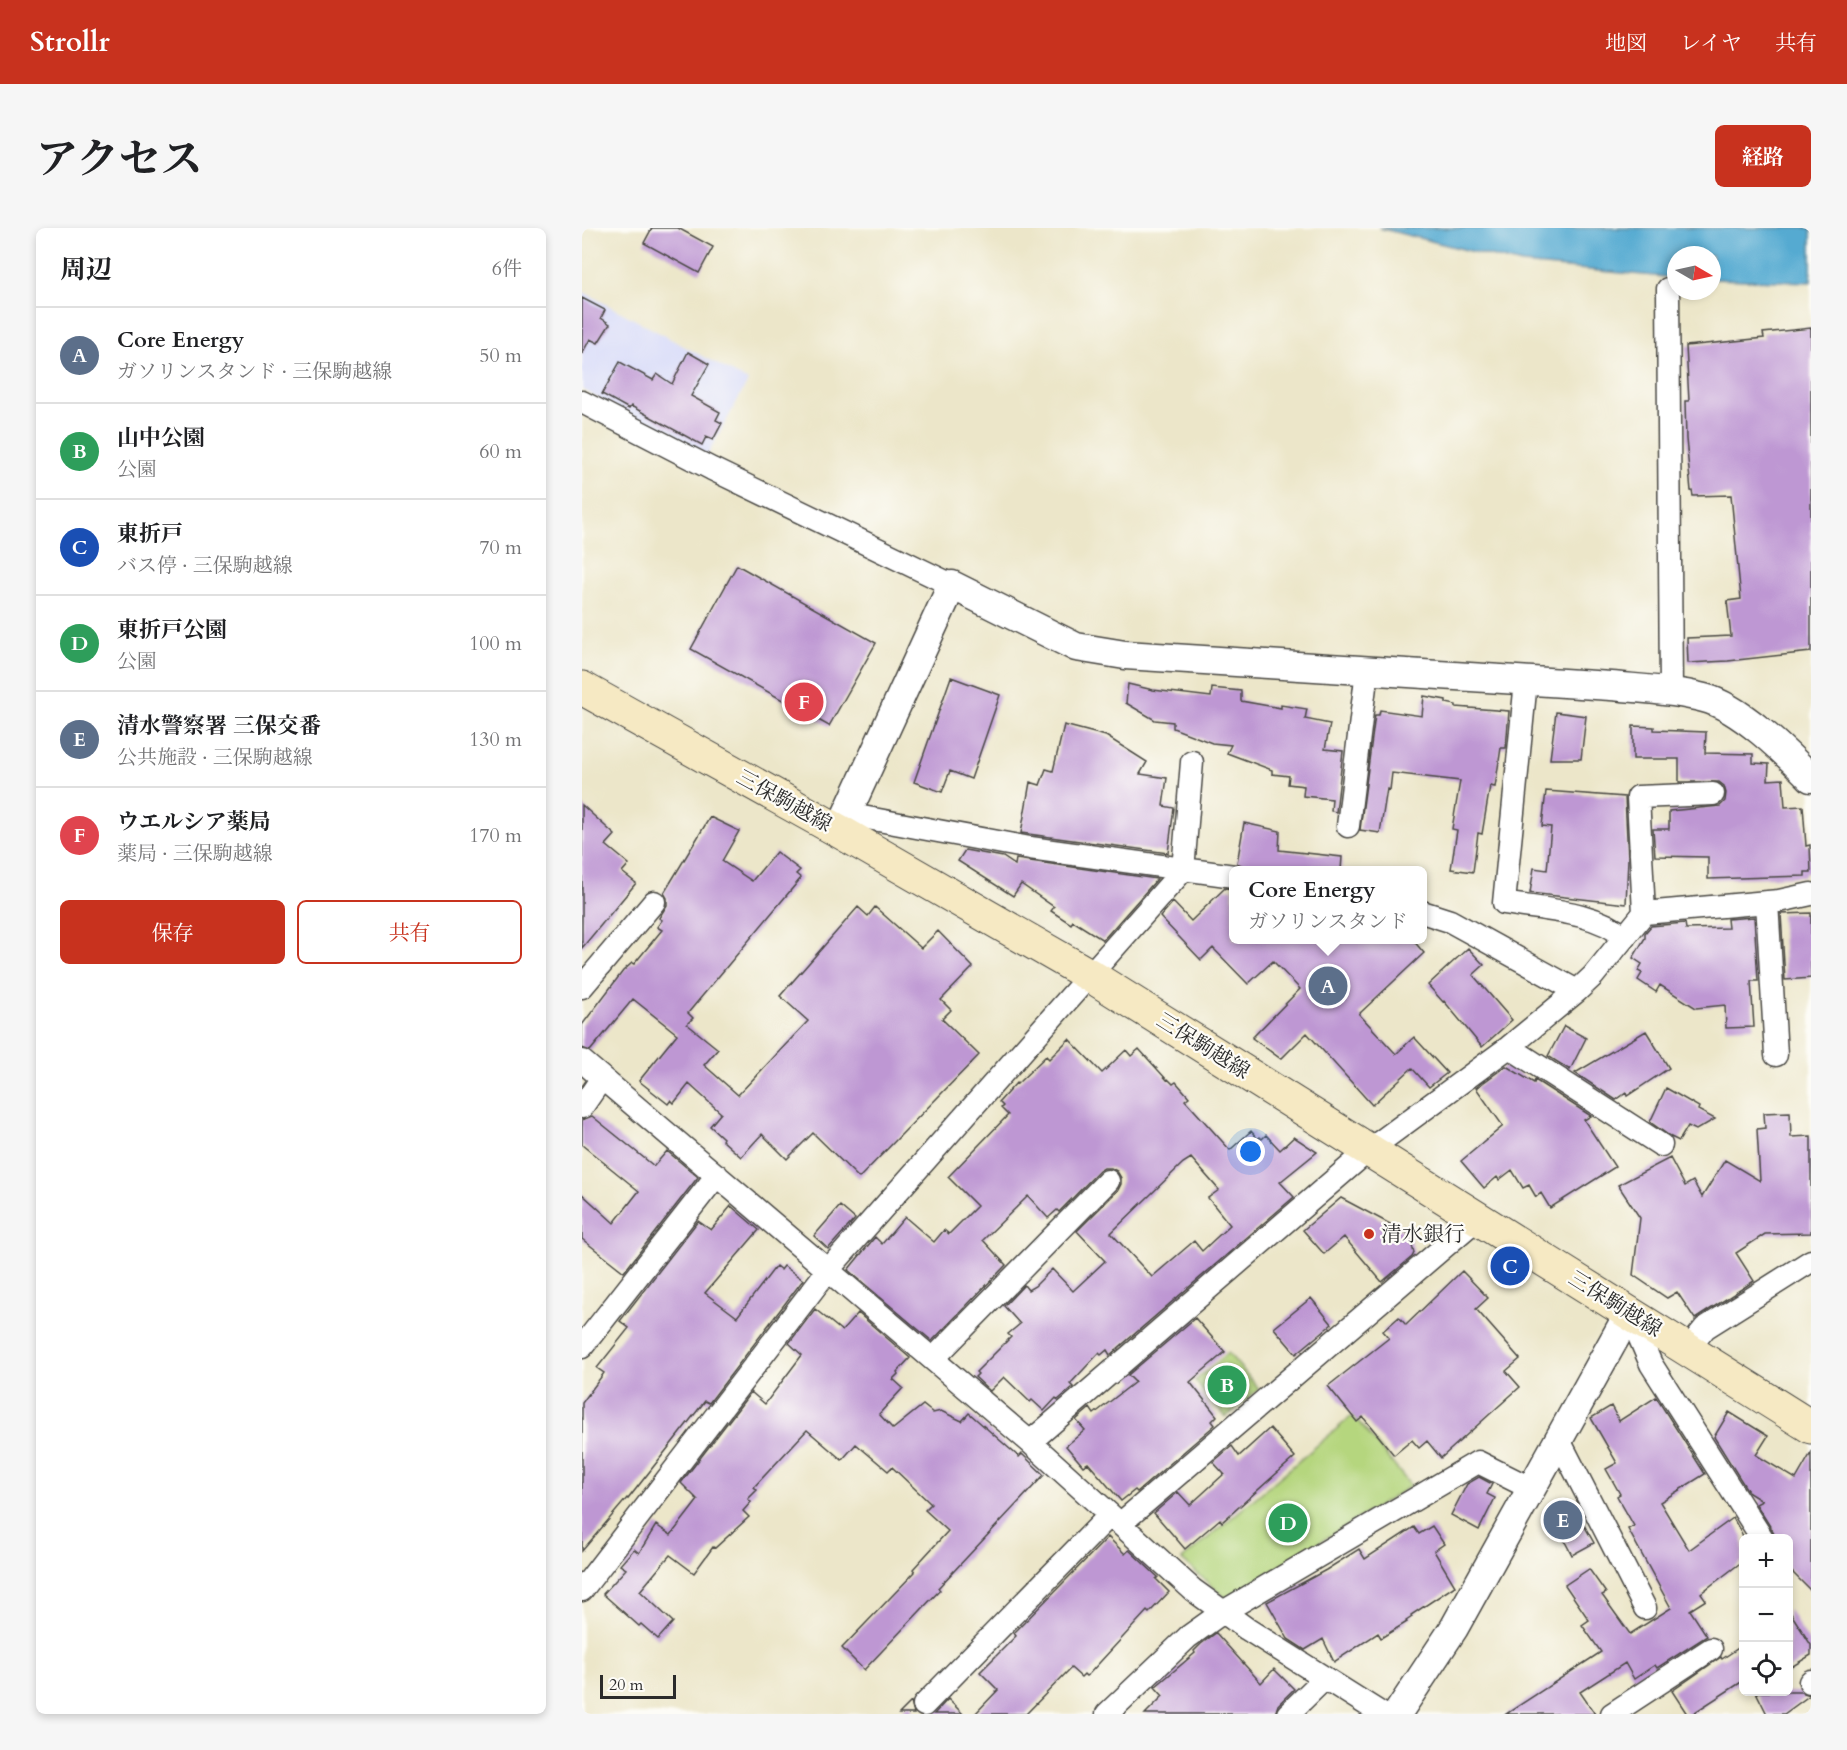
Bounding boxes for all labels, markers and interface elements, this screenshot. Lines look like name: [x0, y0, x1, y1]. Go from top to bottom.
text: Strollr: [30, 23, 110, 61]
text: 地図: [1605, 29, 1647, 58]
text: レイヤ: [1680, 29, 1742, 58]
text: 共有: [1775, 29, 1817, 58]
button: 経路: [1715, 125, 1811, 187]
text: アクセス: [36, 131, 203, 188]
north arrow: [1667, 246, 1721, 300]
text: 周辺: [60, 252, 112, 287]
text: 6件: [492, 255, 522, 282]
text: Core Energy: [117, 325, 244, 355]
text: A: [72, 342, 87, 369]
text: 50 m: [479, 342, 522, 369]
text: ガソリンスタンド · 三保駒越線: [117, 358, 392, 385]
text: 山中公園: [117, 423, 205, 453]
text: B: [72, 438, 87, 465]
text: 60 m: [479, 438, 522, 465]
text: 公園: [117, 456, 157, 483]
text: 東折戸: [117, 519, 183, 549]
text: C: [72, 534, 87, 561]
text: 70 m: [479, 534, 522, 561]
text: バス停 · 三保駒越線: [117, 552, 293, 579]
text: 東折戸公園: [117, 615, 227, 645]
text: D: [71, 630, 88, 657]
text: 100 m: [469, 630, 522, 657]
text: 公園: [117, 648, 157, 675]
pin: F: [784, 680, 824, 724]
text: 清水警察署 三保交番: [117, 711, 321, 741]
text: E: [73, 726, 86, 753]
text: 130 m: [469, 726, 522, 753]
text: 公共施設 · 三保駒越線: [117, 744, 313, 771]
street label: 三保駒越線: [731, 763, 837, 839]
text: ウエルシア薬局: [117, 807, 270, 837]
text: F: [74, 822, 85, 849]
text: 170 m: [469, 822, 522, 849]
text: 薬局 · 三保駒越線: [117, 840, 273, 867]
popup: [1229, 866, 1427, 944]
text: Core Energy: [1248, 875, 1375, 905]
button: 保存: [60, 900, 285, 964]
button: 共有: [297, 900, 522, 964]
text: ガソリンスタンド: [1248, 908, 1408, 935]
pin: A: [1308, 964, 1348, 1008]
street label: 三保駒越線: [1151, 1006, 1255, 1086]
your location: [1236, 1137, 1265, 1166]
place label: 清水銀行: [1381, 1220, 1465, 1249]
marker: 清水銀行: [1362, 1227, 1376, 1241]
pin: C: [1490, 1244, 1530, 1288]
street label: 三保駒越線: [1563, 1264, 1667, 1344]
pin: B: [1208, 1362, 1246, 1408]
pin: E: [1544, 1498, 1582, 1542]
pin: D: [1268, 1500, 1308, 1546]
map controls: [1739, 1534, 1793, 1696]
button: +: [1739, 1534, 1793, 1588]
button: −: [1739, 1588, 1793, 1642]
button: locate: [1739, 1642, 1793, 1696]
scale bar: [600, 1672, 676, 1700]
text: 20 m: [609, 1674, 643, 1696]

